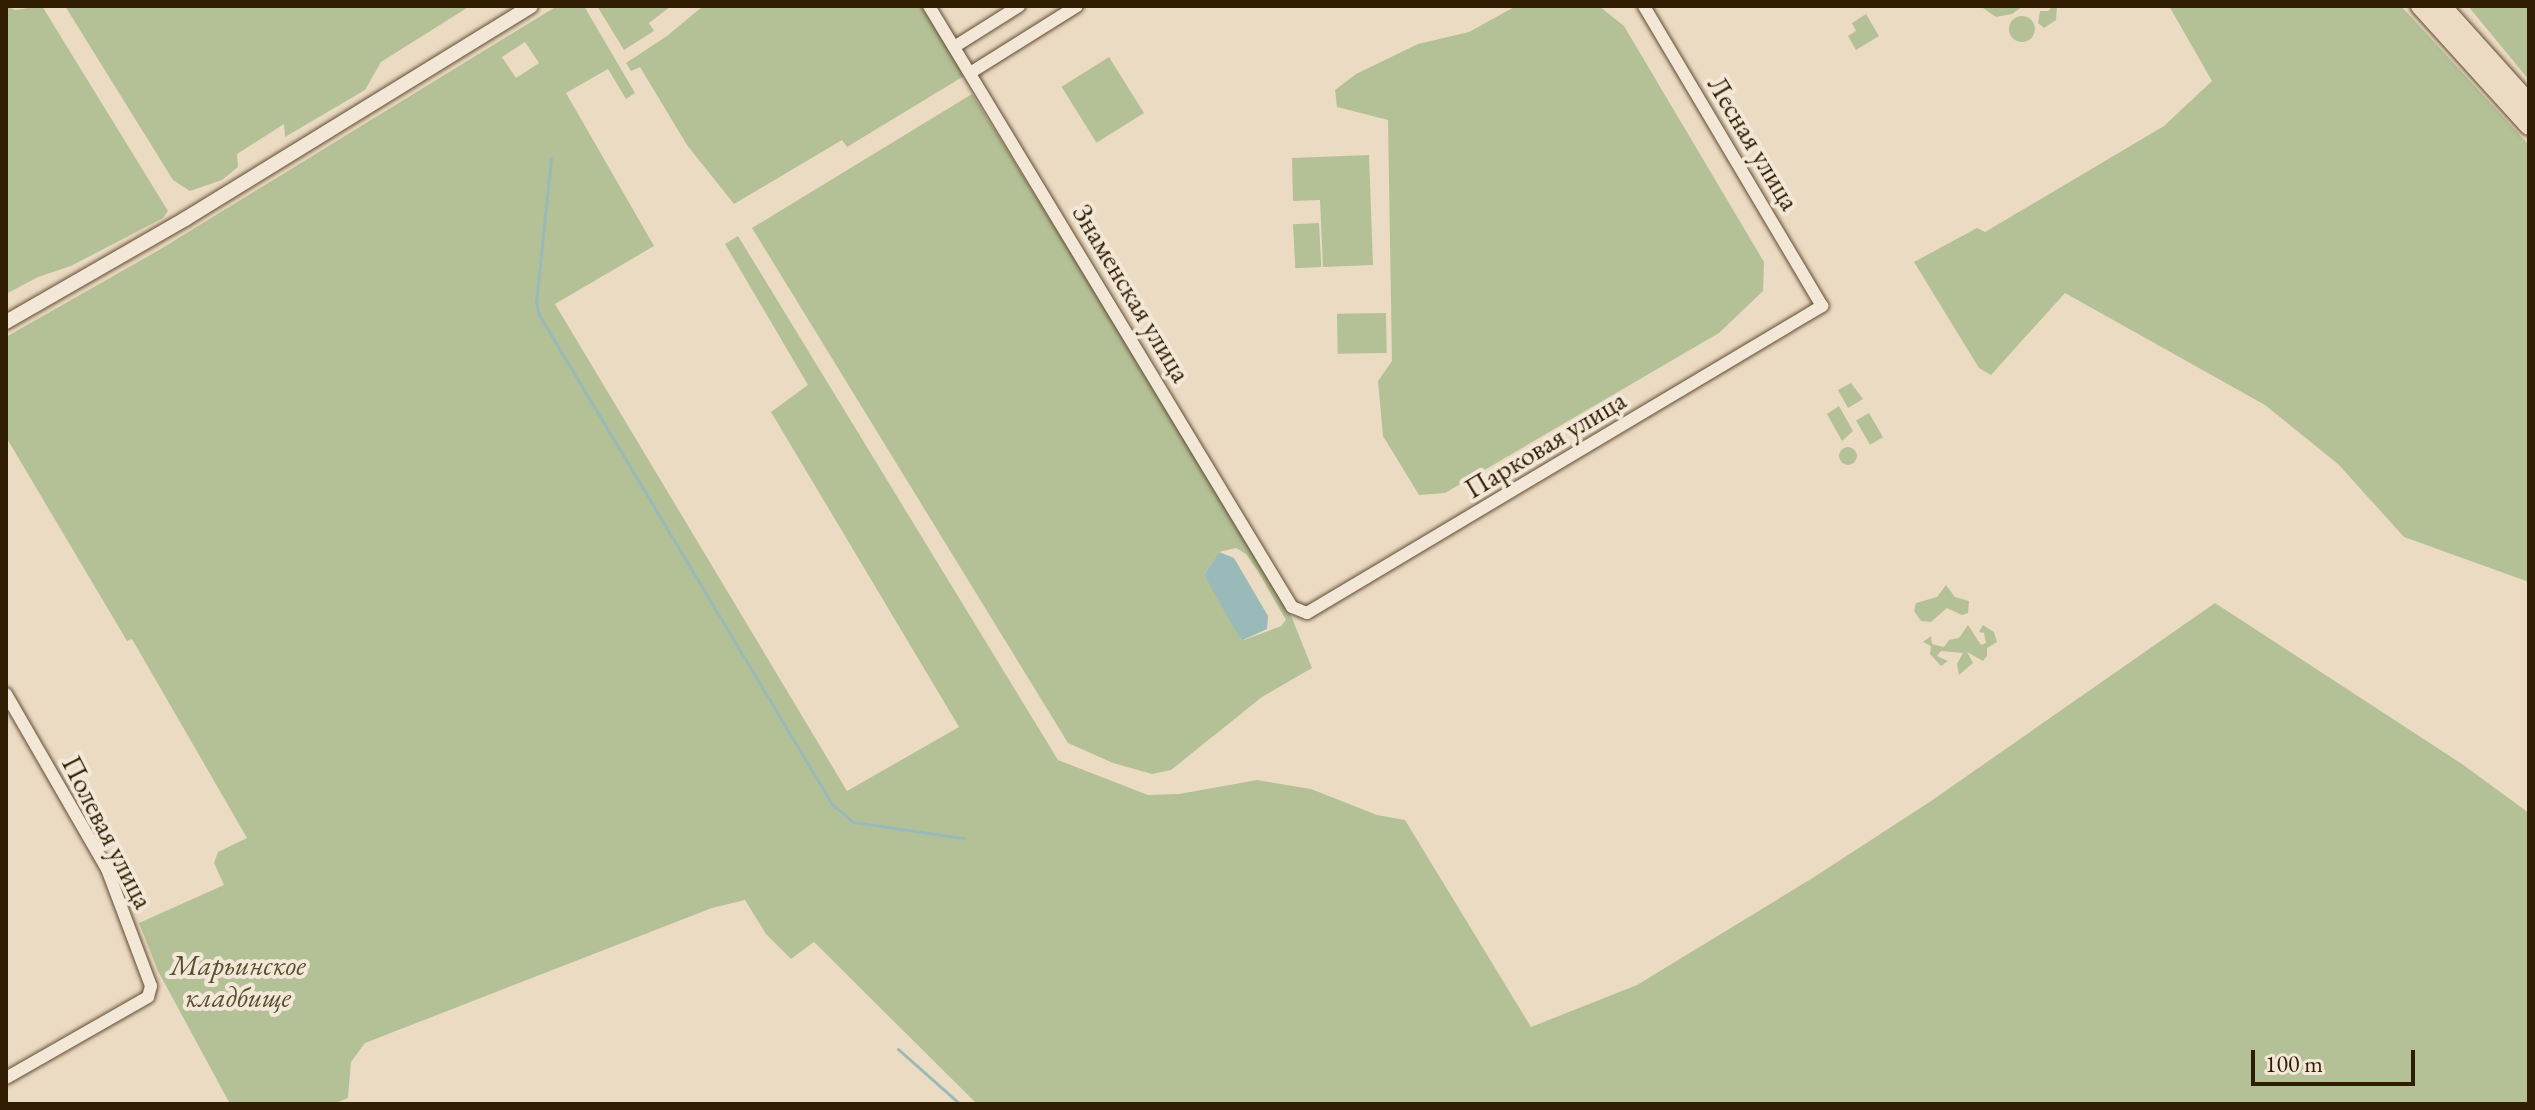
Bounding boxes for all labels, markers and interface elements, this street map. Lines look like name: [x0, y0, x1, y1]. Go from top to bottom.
street label: Лесная улица: [1701, 70, 1807, 216]
street label: Знаменская улица: [1066, 198, 1198, 388]
street label: Парковая улица: [1458, 383, 1632, 505]
street label: Полевая улица: [55, 750, 161, 914]
park label: Марьинское кладбище: [170, 948, 306, 1014]
scale bar: [2255, 1034, 2419, 1084]
text: 100 m: [2265, 1048, 2323, 1079]

